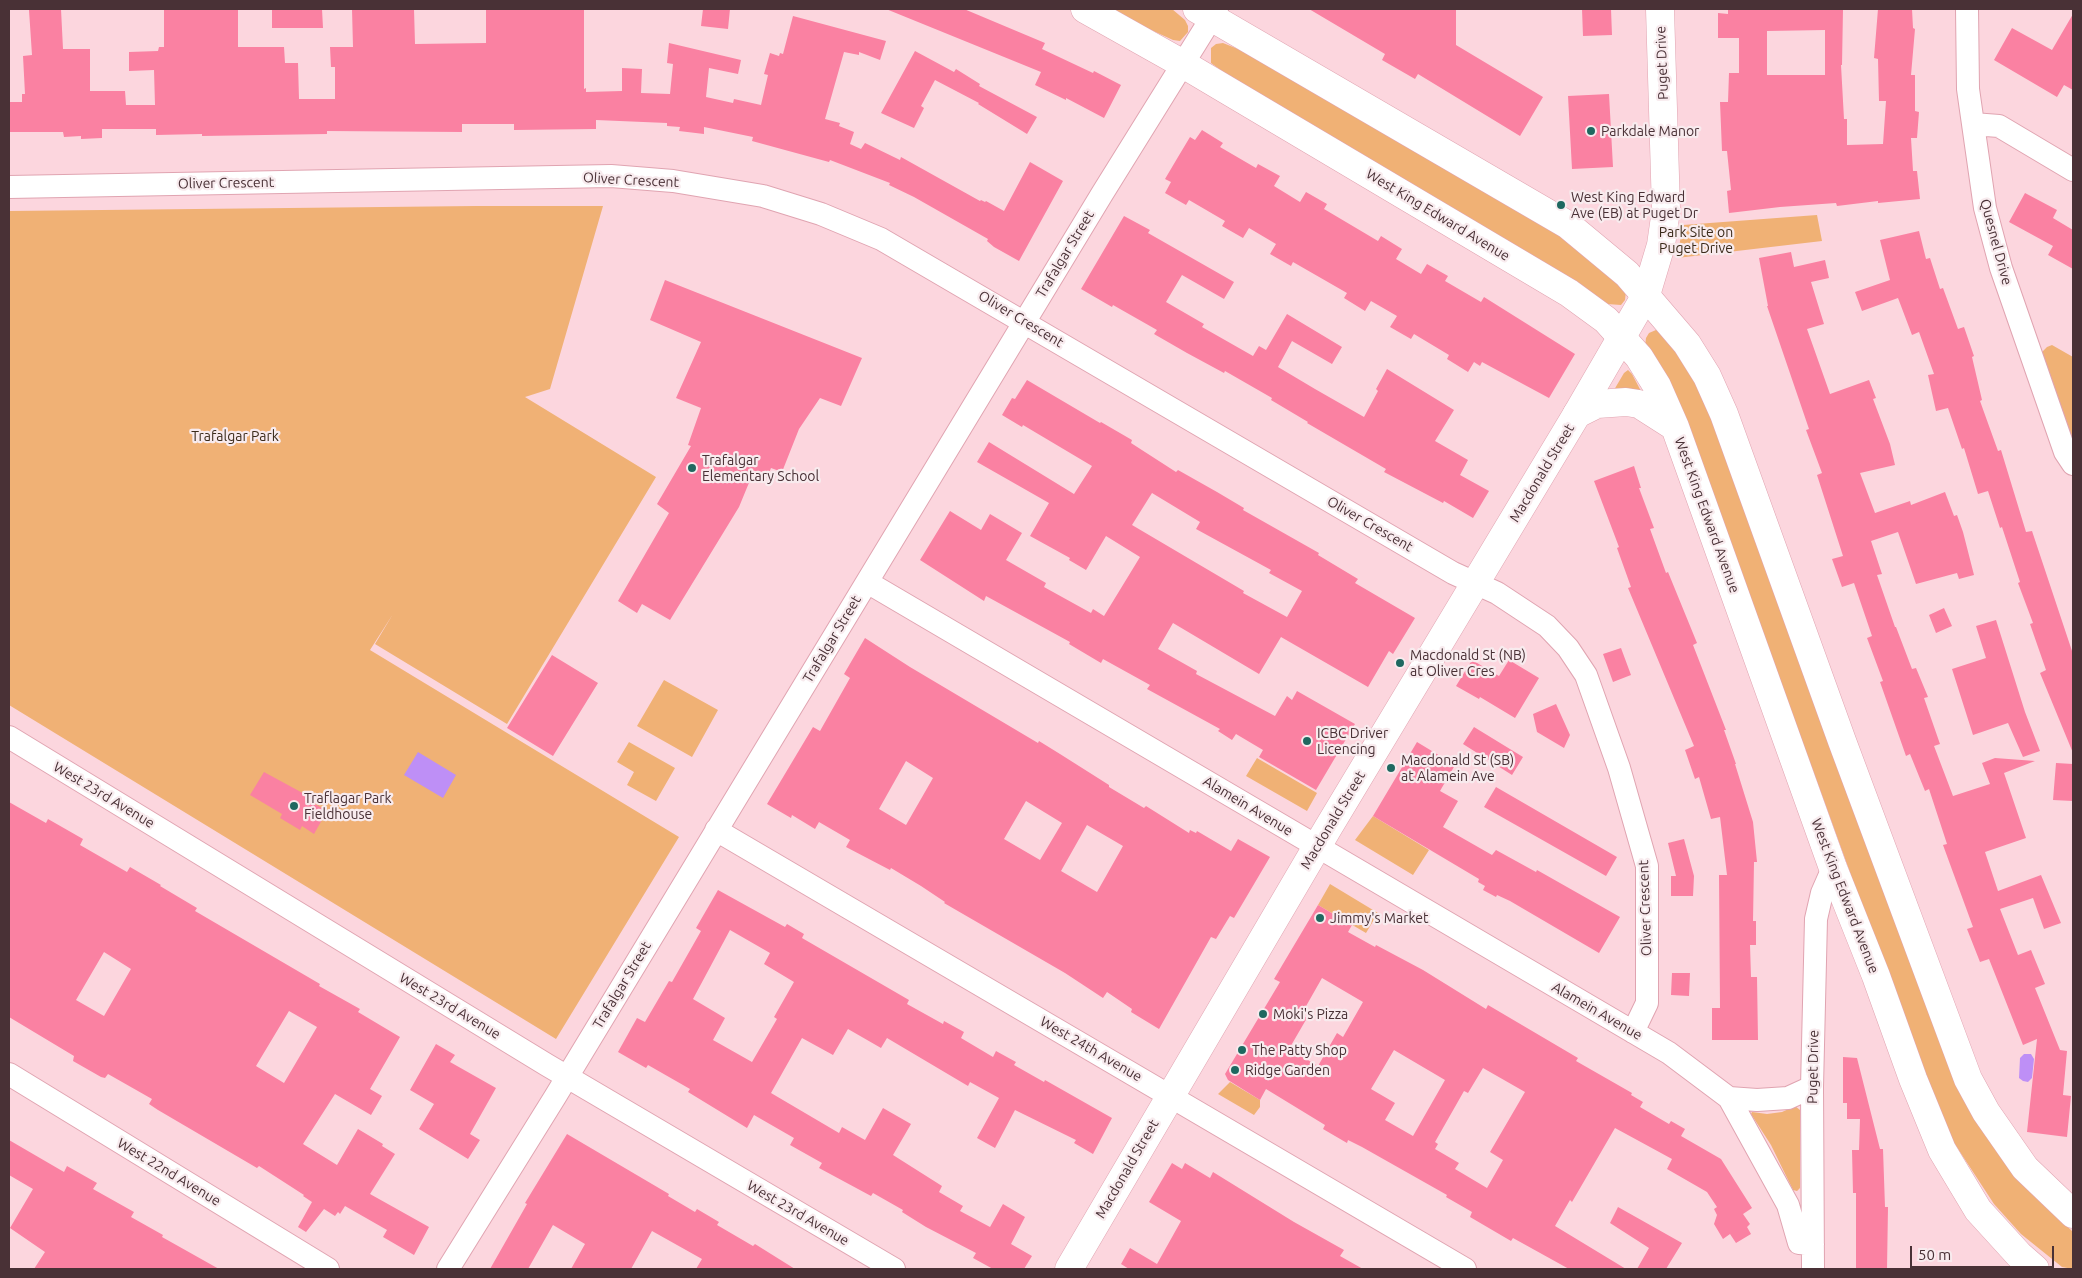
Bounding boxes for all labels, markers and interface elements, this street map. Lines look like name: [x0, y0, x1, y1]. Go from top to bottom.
street label: Puget Drive: [1652, 26, 1672, 100]
place label: Parkdale Manor: [1601, 123, 1699, 139]
marker: Parkdale Manor: [1585, 125, 1597, 137]
street label: West King Edward Avenue: [1363, 165, 1513, 265]
street label: Oliver Crescent: [582, 169, 680, 191]
street label: Oliver Crescent: [178, 174, 274, 192]
place label: West King Edward Ave (EB) at Puget Dr: [1571, 189, 1698, 222]
street label: Quesnel Drive: [1976, 197, 2016, 287]
marker: West King Edward Ave (EB) at Puget Dr: [1555, 199, 1567, 211]
street label: Trafalgar Street: [1032, 207, 1098, 301]
park label: Park Site on Puget Drive: [1659, 224, 1733, 256]
street label: Oliver Crescent: [975, 287, 1067, 351]
street label: Macdonald Street: [1506, 421, 1578, 525]
park label: Trafalgar Park: [191, 428, 279, 444]
street label: West King Edward Avenue: [1671, 435, 1743, 595]
place label: Trafalgar Elementary School: [702, 452, 819, 484]
marker: Trafalgar Elementary School: [686, 462, 698, 474]
street label: Oliver Crescent: [1324, 493, 1416, 555]
street label: Trafalgar Street: [799, 592, 865, 686]
place label: Macdonald St (NB) at Oliver Cres: [1410, 647, 1526, 680]
marker: Macdonald St (NB) at Oliver Cres: [1394, 657, 1406, 669]
place label: ICBC Driver Licencing: [1317, 725, 1388, 758]
marker: ICBC Driver Licencing: [1301, 735, 1313, 747]
place label: Macdonald St (SB) at Alamein Ave: [1401, 752, 1514, 784]
street label: West 23rd Avenue: [50, 758, 158, 832]
marker: Macdonald St (SB) at Alamein Ave: [1385, 762, 1397, 774]
street label: Macdonald Street: [1297, 768, 1369, 872]
street label: Alamein Avenue: [1200, 773, 1296, 839]
place label: Traflagar Park Fieldhouse: [304, 790, 392, 822]
marker: Traflagar Park Fieldhouse: [288, 800, 300, 812]
street label: West King Edward Avenue: [1808, 816, 1882, 976]
street label: Oliver Crescent: [1635, 860, 1655, 956]
place label: Jimmy's Market: [1330, 910, 1429, 926]
marker: Jimmy's Market: [1314, 912, 1326, 924]
street label: Trafalgar Street: [589, 938, 655, 1032]
street label: West 23rd Avenue: [396, 969, 504, 1043]
street label: Alamein Avenue: [1549, 978, 1645, 1044]
place label: Moki's Pizza: [1273, 1006, 1348, 1022]
marker: Moki's Pizza: [1257, 1008, 1269, 1020]
street label: West 24th Avenue: [1037, 1013, 1145, 1085]
street label: Puget Drive: [1804, 1030, 1822, 1104]
place label: The Patty Shop: [1252, 1042, 1347, 1058]
marker: The Patty Shop: [1236, 1044, 1248, 1056]
place label: Ridge Garden: [1245, 1062, 1330, 1078]
marker: Ridge Garden: [1229, 1064, 1241, 1076]
street label: Macdonald Street: [1092, 1116, 1162, 1222]
street label: West 22nd Avenue: [114, 1135, 224, 1209]
street label: West 23rd Avenue: [744, 1177, 852, 1249]
scale bar: [1912, 1236, 2056, 1268]
text: 50 m: [1918, 1246, 1951, 1263]

